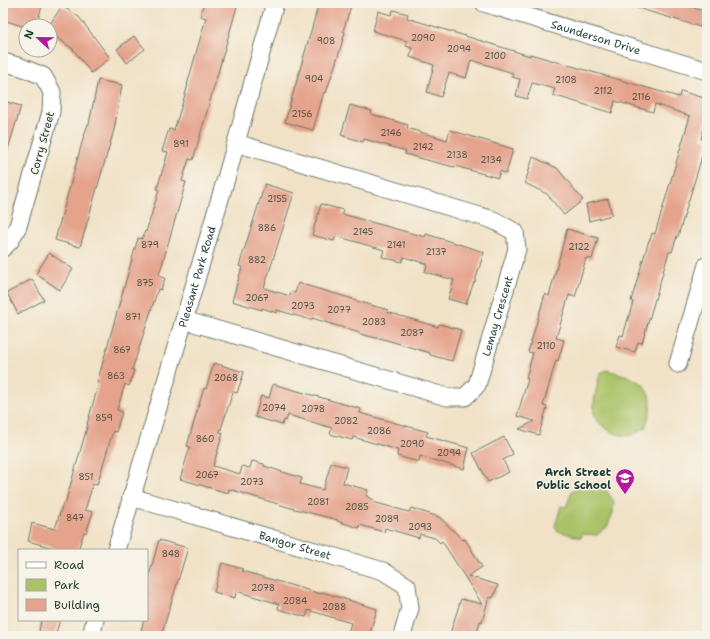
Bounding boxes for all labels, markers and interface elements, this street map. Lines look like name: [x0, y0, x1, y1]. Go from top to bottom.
street label: Saunderson Drive: [549, 17, 642, 58]
north arrow: [18, 18, 58, 58]
text: N: [21, 27, 38, 41]
house number: 2090: [411, 32, 435, 44]
house number: 908: [317, 35, 335, 47]
house number: 2094: [447, 43, 471, 55]
house number: 2100: [484, 50, 506, 62]
house number: 904: [305, 73, 323, 85]
house number: 2108: [555, 74, 577, 86]
house number: 2112: [594, 85, 612, 97]
house number: 2116: [631, 91, 651, 103]
house number: 2156: [291, 108, 313, 120]
street label: Corry Street: [27, 110, 58, 177]
house number: 2146: [380, 127, 402, 139]
house number: 891: [173, 138, 189, 150]
house number: 2142: [412, 141, 434, 153]
house number: 2138: [446, 149, 468, 161]
house number: 2134: [480, 154, 502, 166]
house number: 2155: [267, 193, 287, 205]
house number: 886: [258, 222, 276, 234]
street label: Pleasant Park Road: [175, 224, 219, 329]
house number: 2145: [353, 226, 373, 238]
house number: 879: [141, 239, 159, 251]
house number: 2141: [387, 239, 405, 251]
house number: 2122: [568, 241, 590, 253]
house number: 2137: [425, 246, 447, 258]
house number: 882: [248, 254, 266, 266]
street label: Lemay Crescent: [479, 274, 517, 358]
house number: 875: [136, 277, 154, 289]
house number: 2067: [245, 292, 269, 304]
house number: 2073: [291, 300, 315, 312]
house number: 2077: [327, 304, 351, 316]
house number: 871: [125, 311, 141, 323]
house number: 2083: [362, 316, 386, 328]
house number: 2087: [400, 327, 424, 339]
house number: 2110: [536, 340, 556, 352]
house number: 867: [113, 344, 131, 356]
house number: 863: [107, 370, 125, 382]
house number: 2068: [214, 372, 238, 384]
house number: 2074: [262, 402, 286, 414]
house number: 2078: [301, 403, 325, 415]
house number: 859: [95, 412, 113, 424]
house number: 2082: [334, 415, 358, 427]
house number: 2086: [367, 425, 391, 437]
house number: 860: [196, 433, 214, 445]
house number: 2090: [400, 438, 424, 450]
house number: 2094: [437, 447, 461, 459]
place label: Arch Street Public School: [536, 465, 612, 493]
school or university icon: Arch Street Public School: [614, 467, 636, 495]
house number: 2067: [195, 469, 219, 481]
house number: 851: [79, 471, 93, 483]
house number: 2073: [240, 476, 264, 488]
house number: 2081: [307, 496, 329, 508]
house number: 2085: [345, 501, 369, 513]
house number: 847: [66, 512, 84, 524]
house number: 2089: [375, 513, 399, 525]
house number: 2093: [408, 521, 432, 533]
street label: Bangor Street: [257, 528, 333, 563]
house number: 848: [162, 548, 180, 560]
legend: [18, 549, 148, 621]
text: Road: [54, 557, 85, 573]
text: Park: [54, 577, 80, 593]
house number: 2078: [251, 582, 275, 594]
house number: 2084: [283, 595, 307, 607]
text: Building: [54, 597, 100, 613]
house number: 2088: [322, 601, 346, 613]

